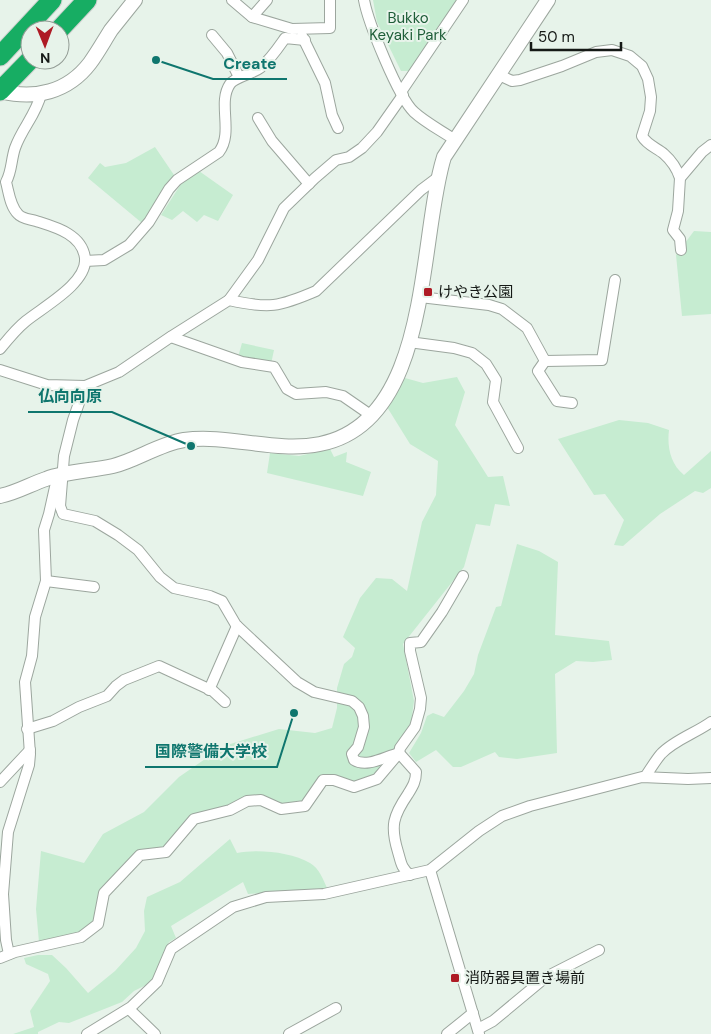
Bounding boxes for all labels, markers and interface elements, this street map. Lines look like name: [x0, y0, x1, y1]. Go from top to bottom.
park label: Bukko Keyaki Park: [369, 8, 447, 45]
north arrow: [20, 20, 70, 70]
scale bar: [531, 20, 621, 52]
text: 50 m: [538, 27, 575, 47]
callout: Create: [213, 48, 287, 79]
text: N: [40, 49, 50, 67]
text: Create: [223, 53, 277, 74]
place label: けやき公園: [438, 282, 513, 302]
marker: けやき公園: [422, 286, 434, 298]
callout: 仏向向原: [28, 381, 112, 412]
text: 仏向向原: [38, 386, 102, 407]
callout: 国際警備大学校: [145, 736, 277, 767]
text: 国際警備大学校: [155, 741, 267, 762]
place label: 消防器具置き場前: [465, 968, 585, 988]
marker: 消防器具置き場前: [449, 972, 461, 984]

